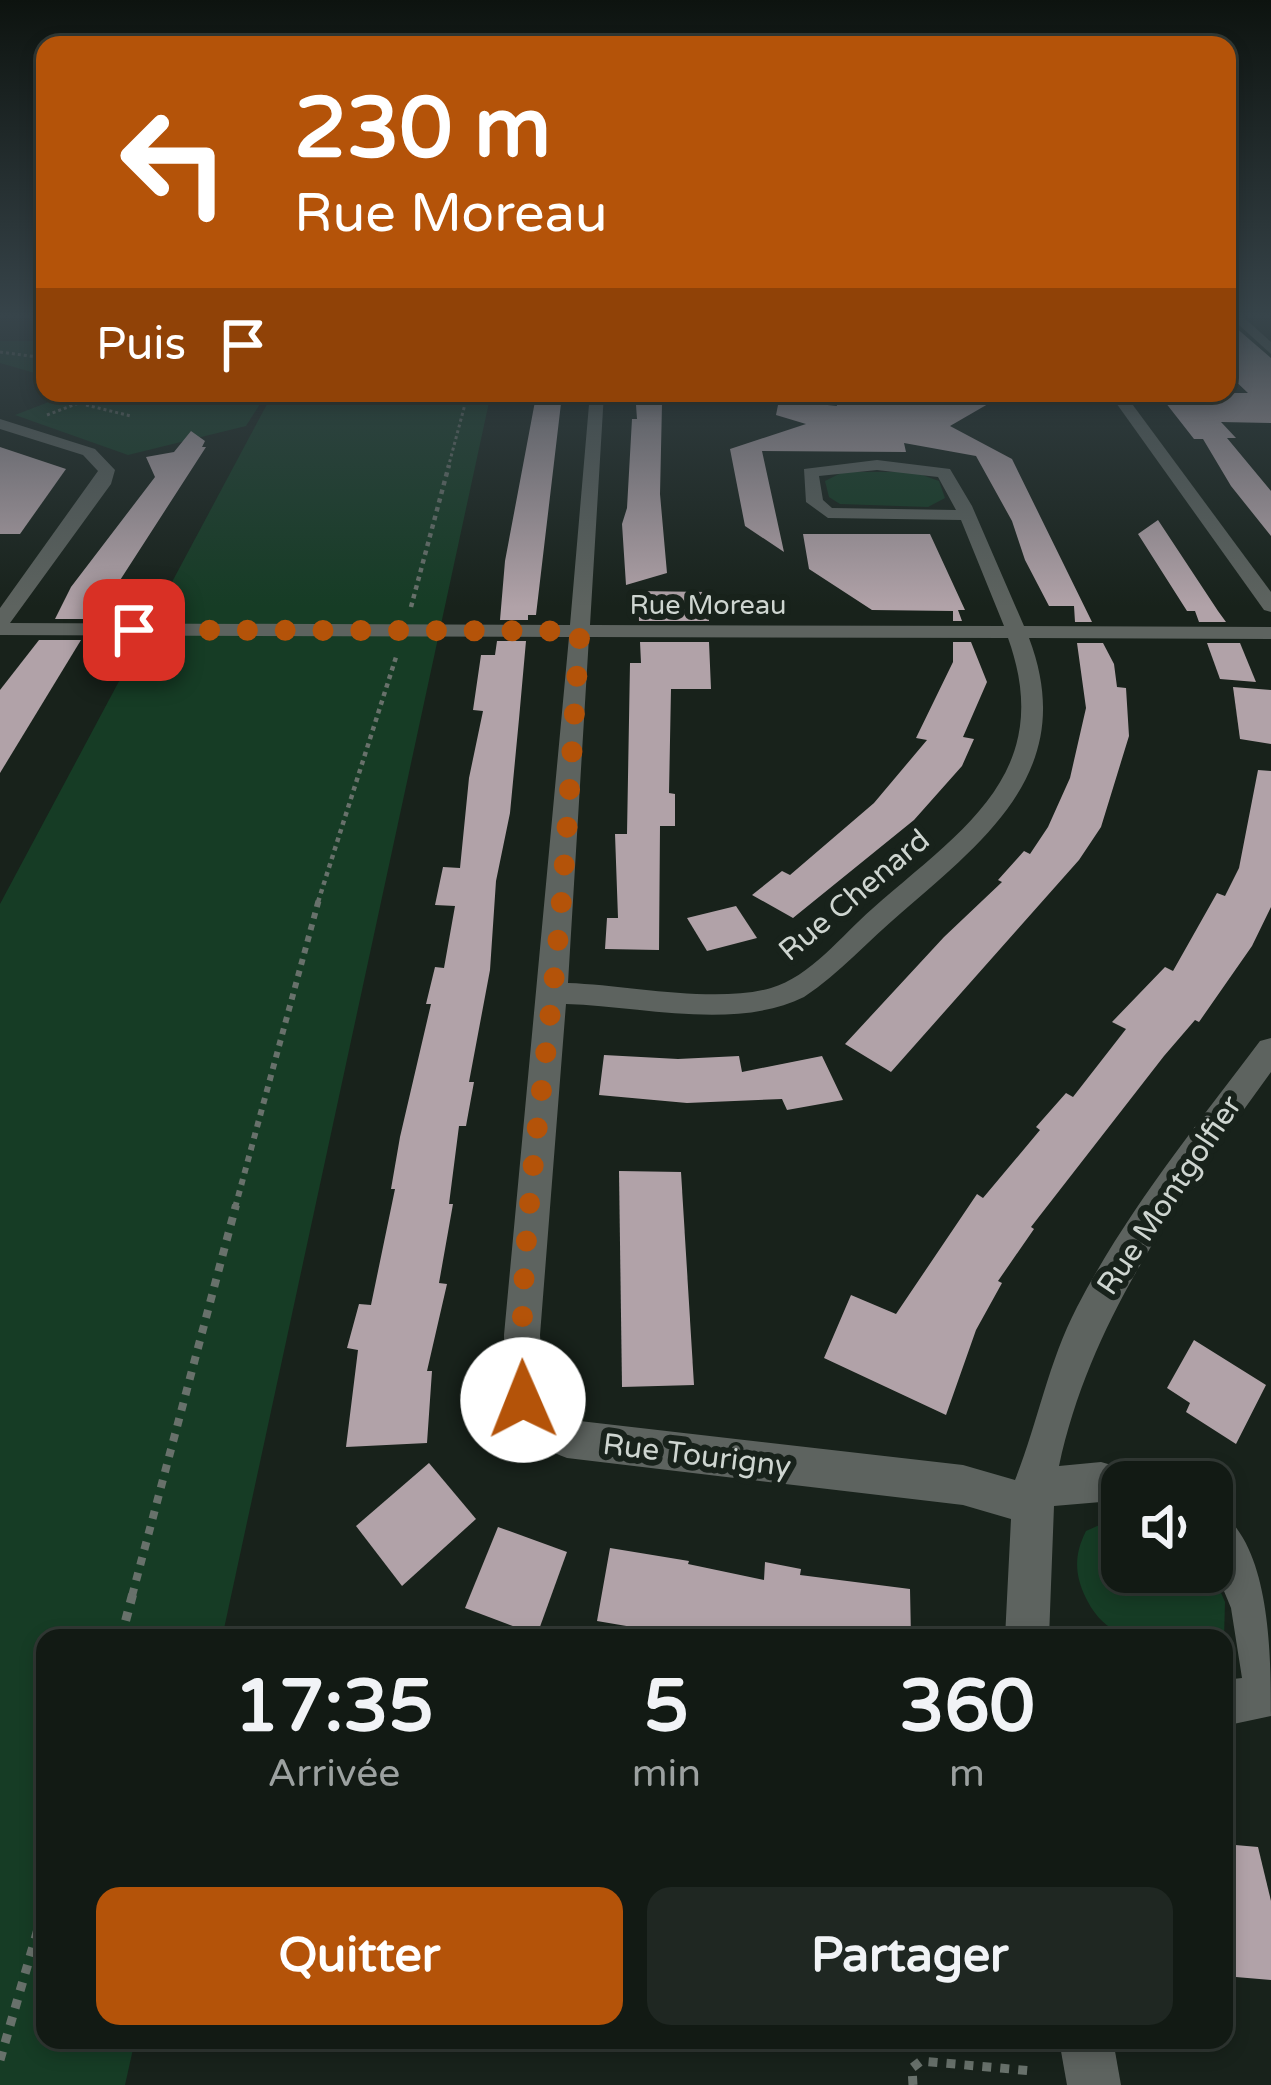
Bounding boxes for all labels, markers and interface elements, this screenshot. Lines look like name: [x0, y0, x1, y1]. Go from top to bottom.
text: 230 m: [294, 79, 551, 180]
icon: left: [96, 84, 252, 240]
text: Rue Moreau: [294, 181, 608, 246]
icon: arrive: [210, 312, 276, 378]
text: Puis: [96, 318, 186, 372]
pin: [83, 579, 185, 681]
street label: Rue Moreau: [630, 589, 786, 622]
icon: arrive: [101, 597, 167, 663]
street label: Rue Chenard: [771, 822, 937, 969]
street label: Rue Montgolfier: [1089, 1088, 1250, 1302]
position arrow: [460, 1337, 586, 1463]
street label: Rue Tourigny: [601, 1426, 793, 1485]
map controls: [1101, 1461, 1233, 1593]
button: sound: [1101, 1461, 1233, 1593]
text: 17:35: [234, 1664, 434, 1751]
text: 5: [644, 1664, 689, 1751]
text: 360: [899, 1664, 1035, 1751]
text: Arrivée: [267, 1750, 400, 1797]
text: min: [632, 1750, 701, 1797]
text: m: [949, 1750, 985, 1797]
button: Quitter: [96, 1887, 623, 2025]
button: Partager: [647, 1887, 1173, 2025]

